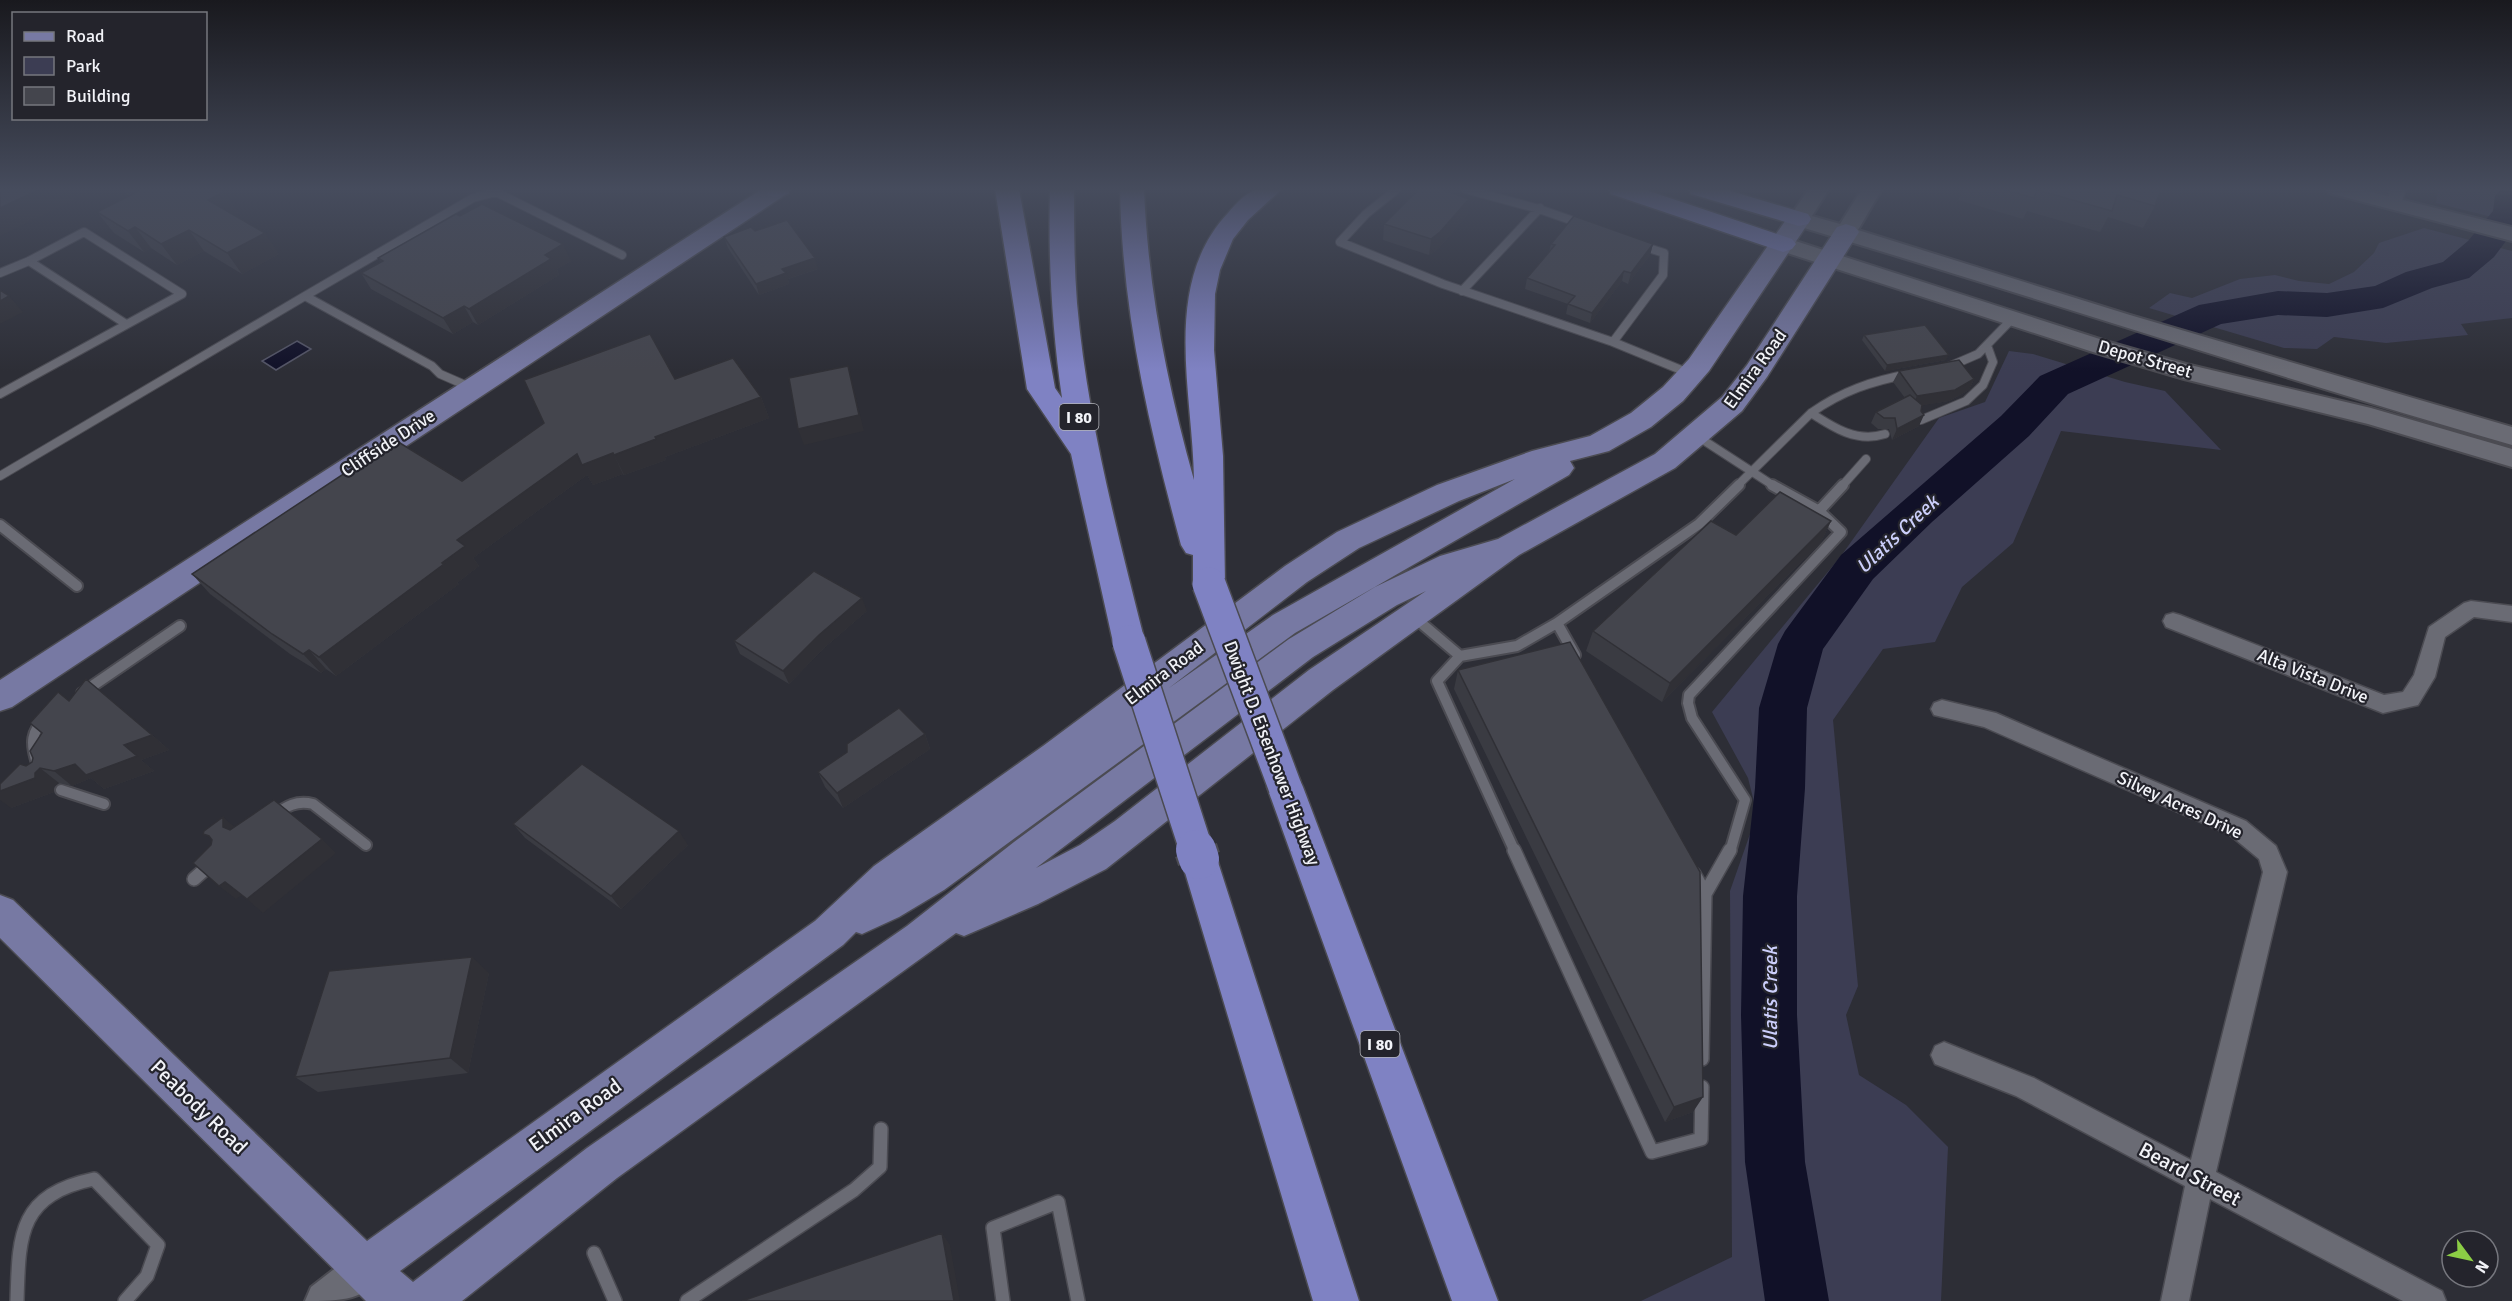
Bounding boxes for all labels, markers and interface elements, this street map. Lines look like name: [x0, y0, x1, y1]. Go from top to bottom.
legend: [12, 12, 207, 120]
text: Road: [66, 25, 105, 47]
text: Park: [66, 55, 101, 77]
text: Building: [66, 85, 130, 107]
street label: Elmira Road: [1719, 325, 1791, 413]
street label: Depot Street: [2096, 335, 2194, 383]
street label: Cliffside Drive: [337, 404, 439, 482]
road number: I 80: [1060, 404, 1098, 430]
water label: Ulatis Creek: [1851, 488, 1945, 579]
street label: Elmira Road: [1120, 636, 1208, 710]
street label: Dwight D. Eisenhower Highway: [1219, 638, 1325, 869]
street label: Alta Vista Drive: [2254, 644, 2372, 708]
street label: Silvey Acres Drive: [2114, 766, 2246, 844]
water label: Ulatis Creek: [1758, 944, 1783, 1050]
road number: I 80: [1360, 1031, 1400, 1057]
street label: Peabody Road: [145, 1054, 253, 1160]
street label: Elmira Road: [524, 1073, 626, 1157]
street label: Beard Street: [2135, 1136, 2245, 1212]
north arrow: [2440, 1229, 2500, 1289]
text: N: [2470, 1257, 2493, 1277]

